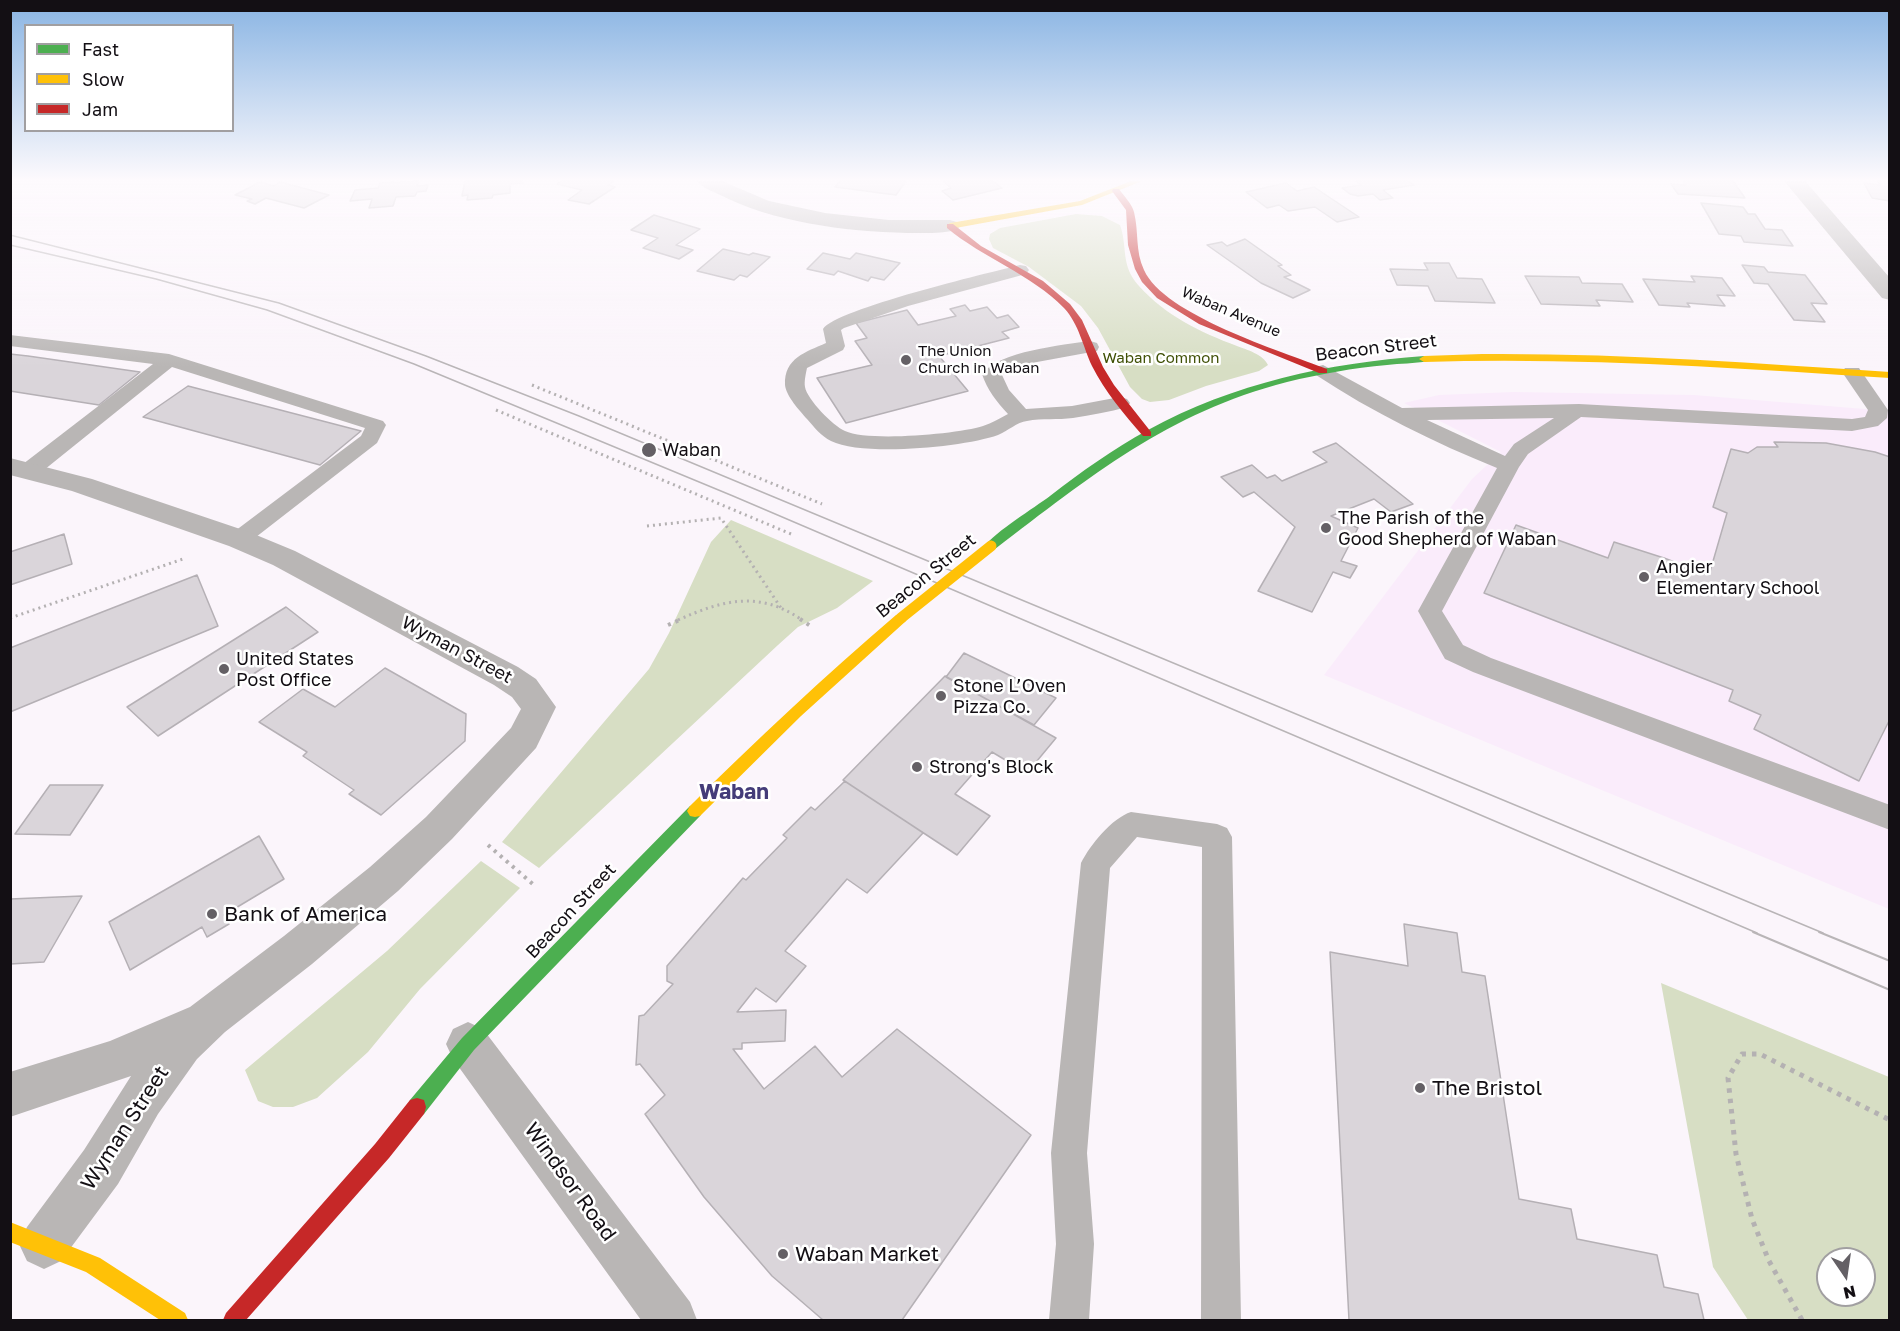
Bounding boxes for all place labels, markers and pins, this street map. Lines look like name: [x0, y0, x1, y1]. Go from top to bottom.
place label: The Union Church in Waban: [918, 342, 1040, 377]
marker: The Union Church in Waban: [899, 353, 913, 367]
place label: Waban: [662, 439, 721, 461]
marker: Waban: [640, 441, 658, 459]
place label: The Parish of the Good Shepherd of Waban: [1338, 507, 1557, 550]
marker: The Parish of the Good Shepherd of Waban: [1319, 521, 1333, 535]
place label: Angier Elementary School: [1656, 556, 1820, 598]
marker: Angier Elementary School: [1637, 570, 1651, 584]
place label: United States Post Office: [236, 648, 354, 690]
marker: United States Post Office: [217, 662, 231, 676]
place label: Stone L’Oven Pizza Co.: [953, 675, 1066, 718]
marker: Stone L’Oven Pizza Co.: [934, 689, 948, 703]
place label: Strong's Block: [929, 756, 1054, 778]
marker: Strong's Block: [910, 760, 924, 774]
place label: Bank of America: [224, 901, 387, 927]
marker: Bank of America: [205, 907, 219, 921]
place label: The Bristol: [1432, 1075, 1542, 1101]
marker: The Bristol: [1413, 1081, 1427, 1095]
place label: Waban Market: [795, 1241, 939, 1267]
marker: Waban Market: [776, 1247, 790, 1261]

